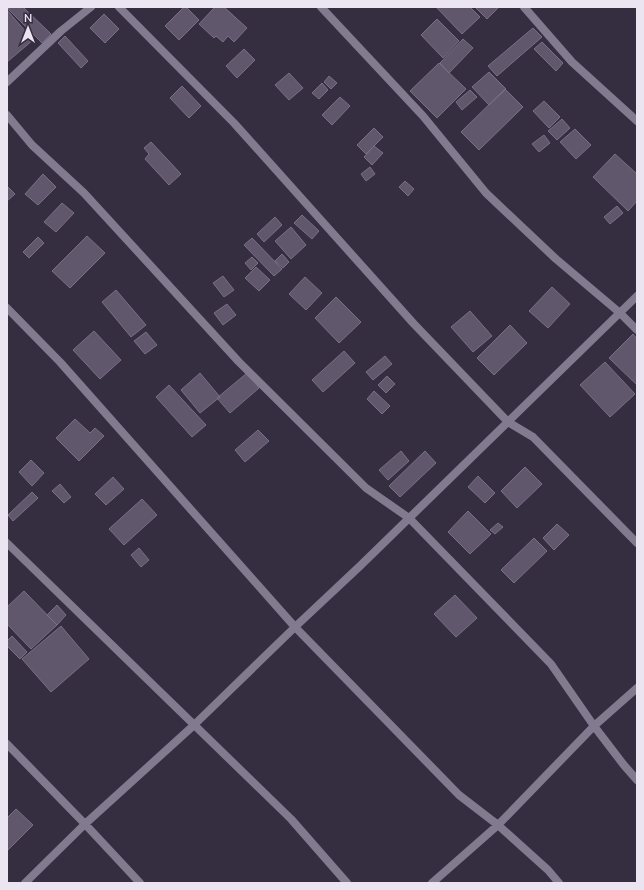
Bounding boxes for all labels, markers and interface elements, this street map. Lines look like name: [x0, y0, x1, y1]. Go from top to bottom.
north arrow: [8, 8, 48, 48]
text: N: [24, 11, 32, 26]

